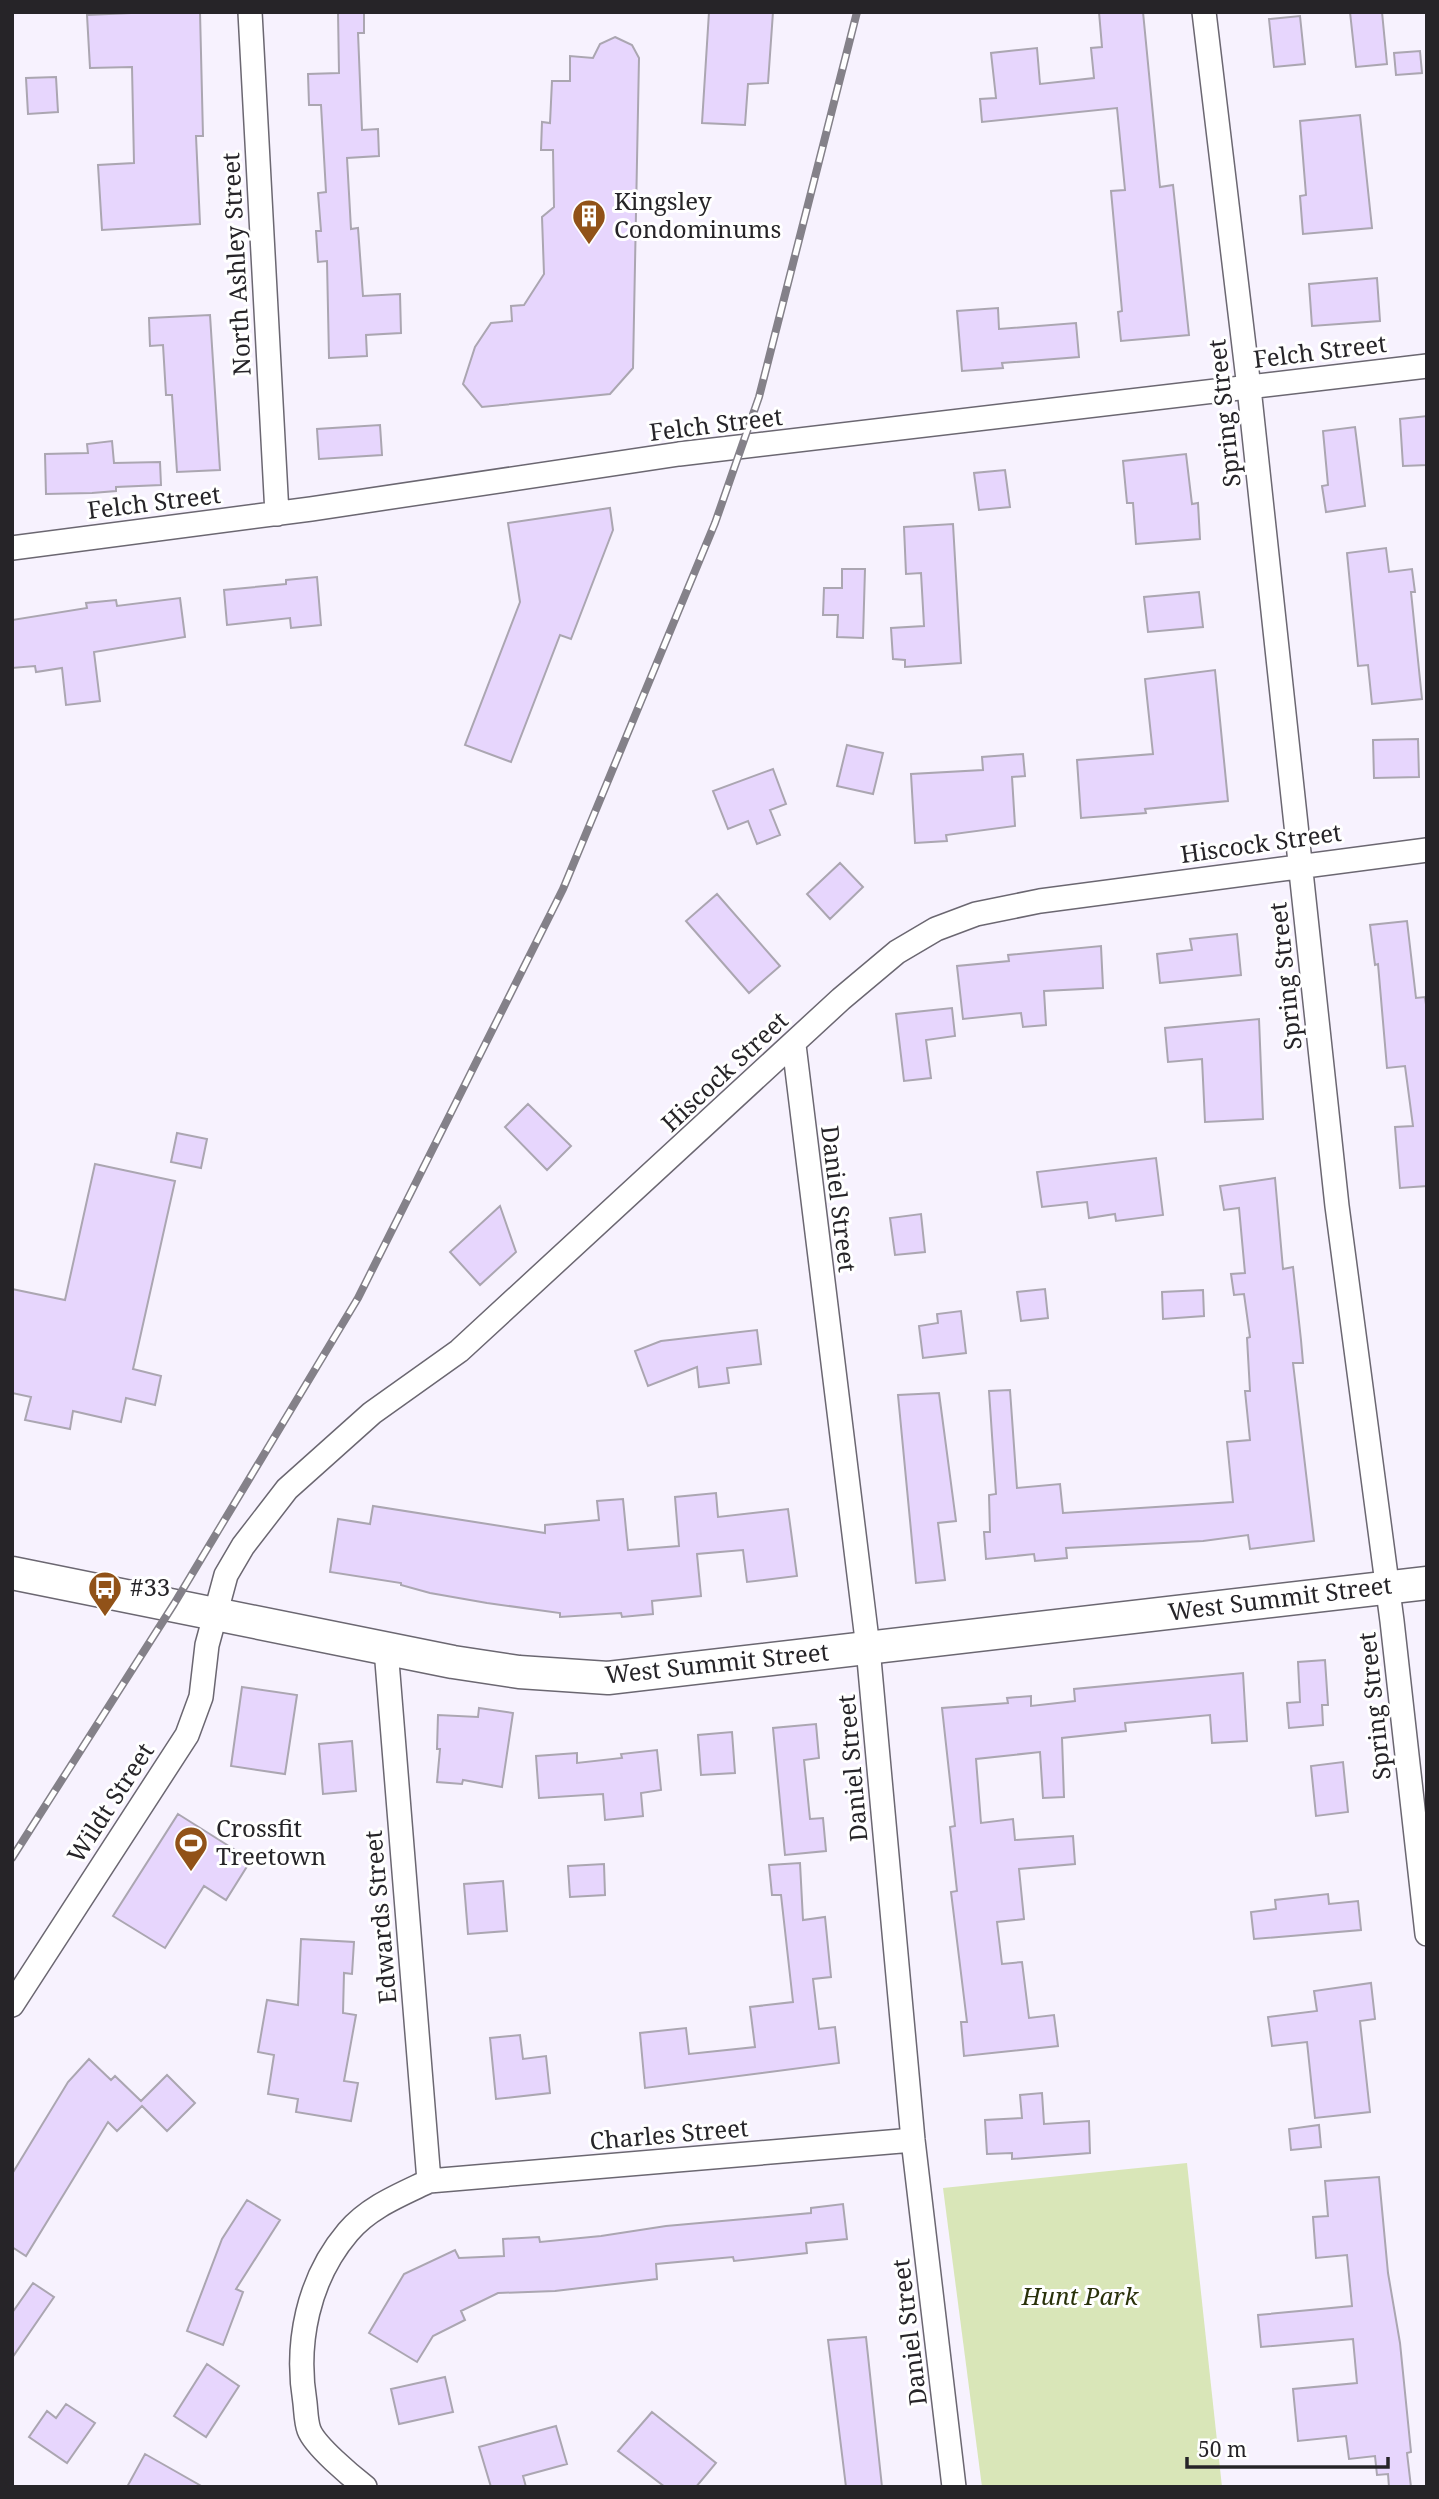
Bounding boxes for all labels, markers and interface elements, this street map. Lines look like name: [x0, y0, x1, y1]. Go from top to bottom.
street label: North Ashley Street: [213, 152, 258, 376]
place label: Kingsley Condominums: [614, 184, 781, 245]
building icon: Kingsley Condominums: [570, 197, 608, 246]
street label: Felch Street: [1251, 326, 1388, 375]
street label: Spring Street: [1199, 338, 1248, 489]
street label: Felch Street: [647, 399, 784, 448]
street label: Felch Street: [85, 477, 222, 526]
street label: Hiscock Street: [1178, 815, 1343, 870]
street label: Spring Street: [1260, 901, 1309, 1052]
street label: Hiscock Street: [653, 1004, 795, 1138]
street label: Daniel Street: [814, 1124, 865, 1274]
street label: West Summit Street: [1166, 1567, 1393, 1628]
bus stop icon: #33: [86, 1569, 124, 1618]
place label: #33: [130, 1570, 170, 1603]
street label: Spring Street: [1349, 1631, 1398, 1782]
street label: West Summit Street: [603, 1634, 830, 1691]
street label: Daniel Street: [829, 1693, 874, 1843]
street label: Wildt Street: [59, 1736, 161, 1868]
place label: Crossfit Treetown: [216, 1811, 326, 1872]
sports icon: Crossfit Treetown: [172, 1824, 210, 1873]
street label: Edwards Street: [355, 1829, 404, 2005]
street label: Charles Street: [588, 2110, 750, 2157]
street label: Daniel Street: [883, 2257, 934, 2407]
park label: Hunt Park: [1021, 2279, 1140, 2312]
scale bar: [1187, 2426, 1388, 2470]
text: 50 m: [1198, 2435, 1247, 2463]

